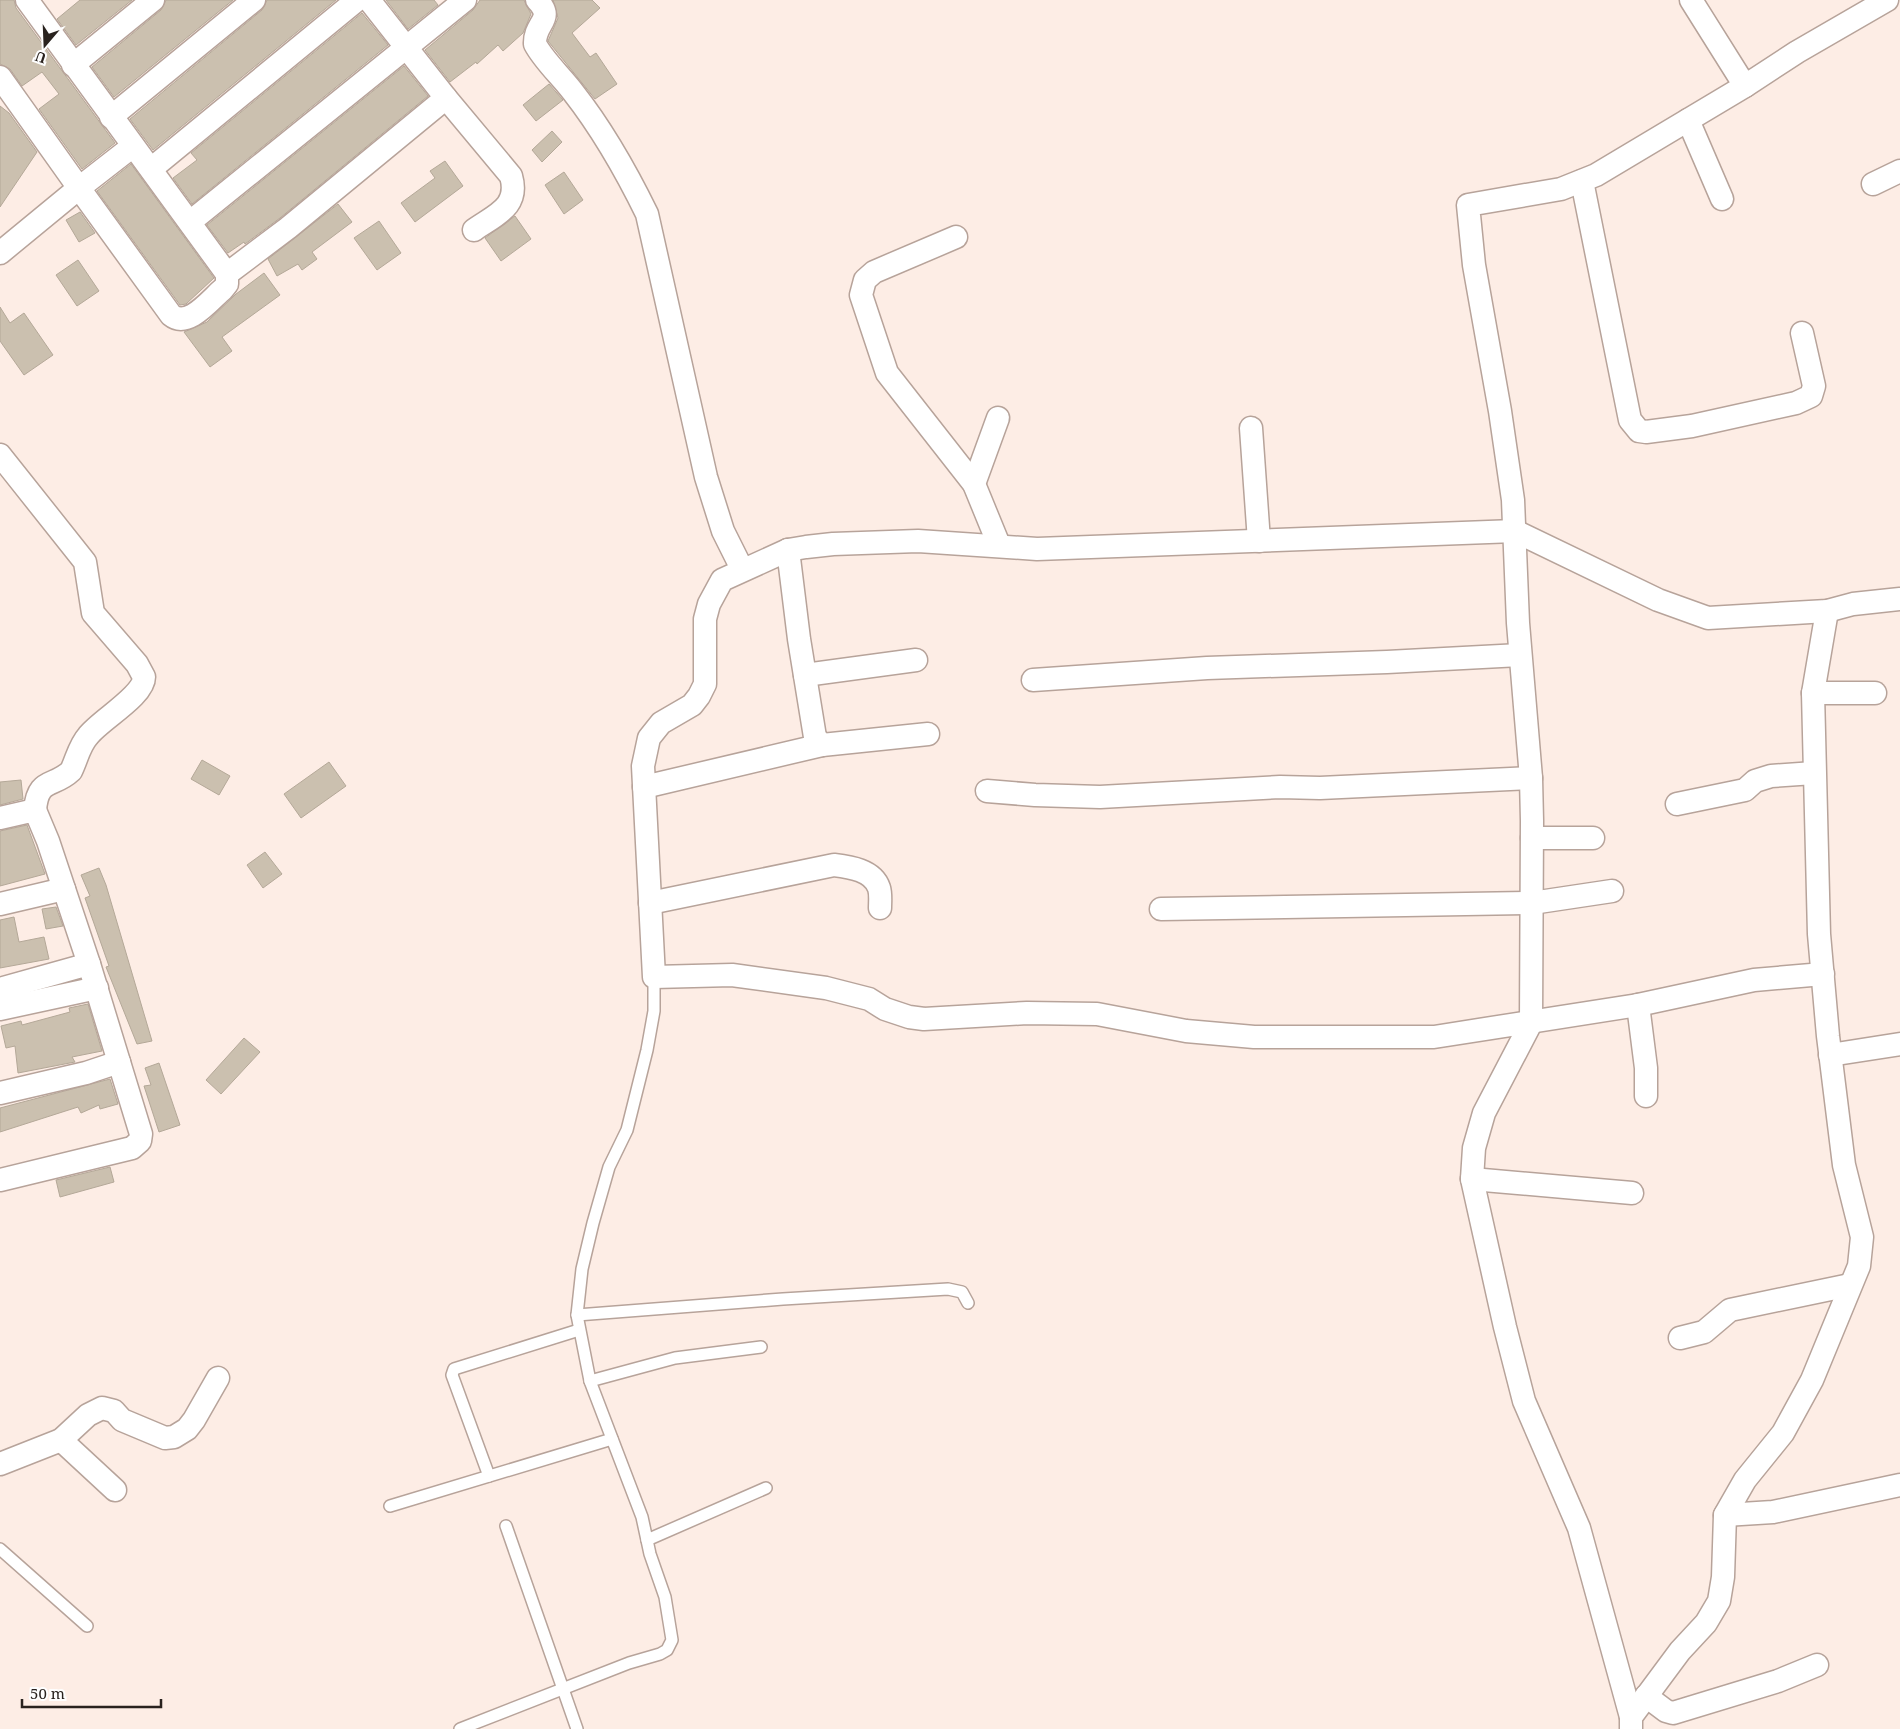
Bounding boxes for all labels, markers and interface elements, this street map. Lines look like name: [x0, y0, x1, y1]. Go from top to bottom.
north arrow: [20, 20, 70, 70]
text: U: [32, 47, 49, 68]
scale bar: [22, 1676, 161, 1708]
text: 50 m: [30, 1683, 65, 1703]

